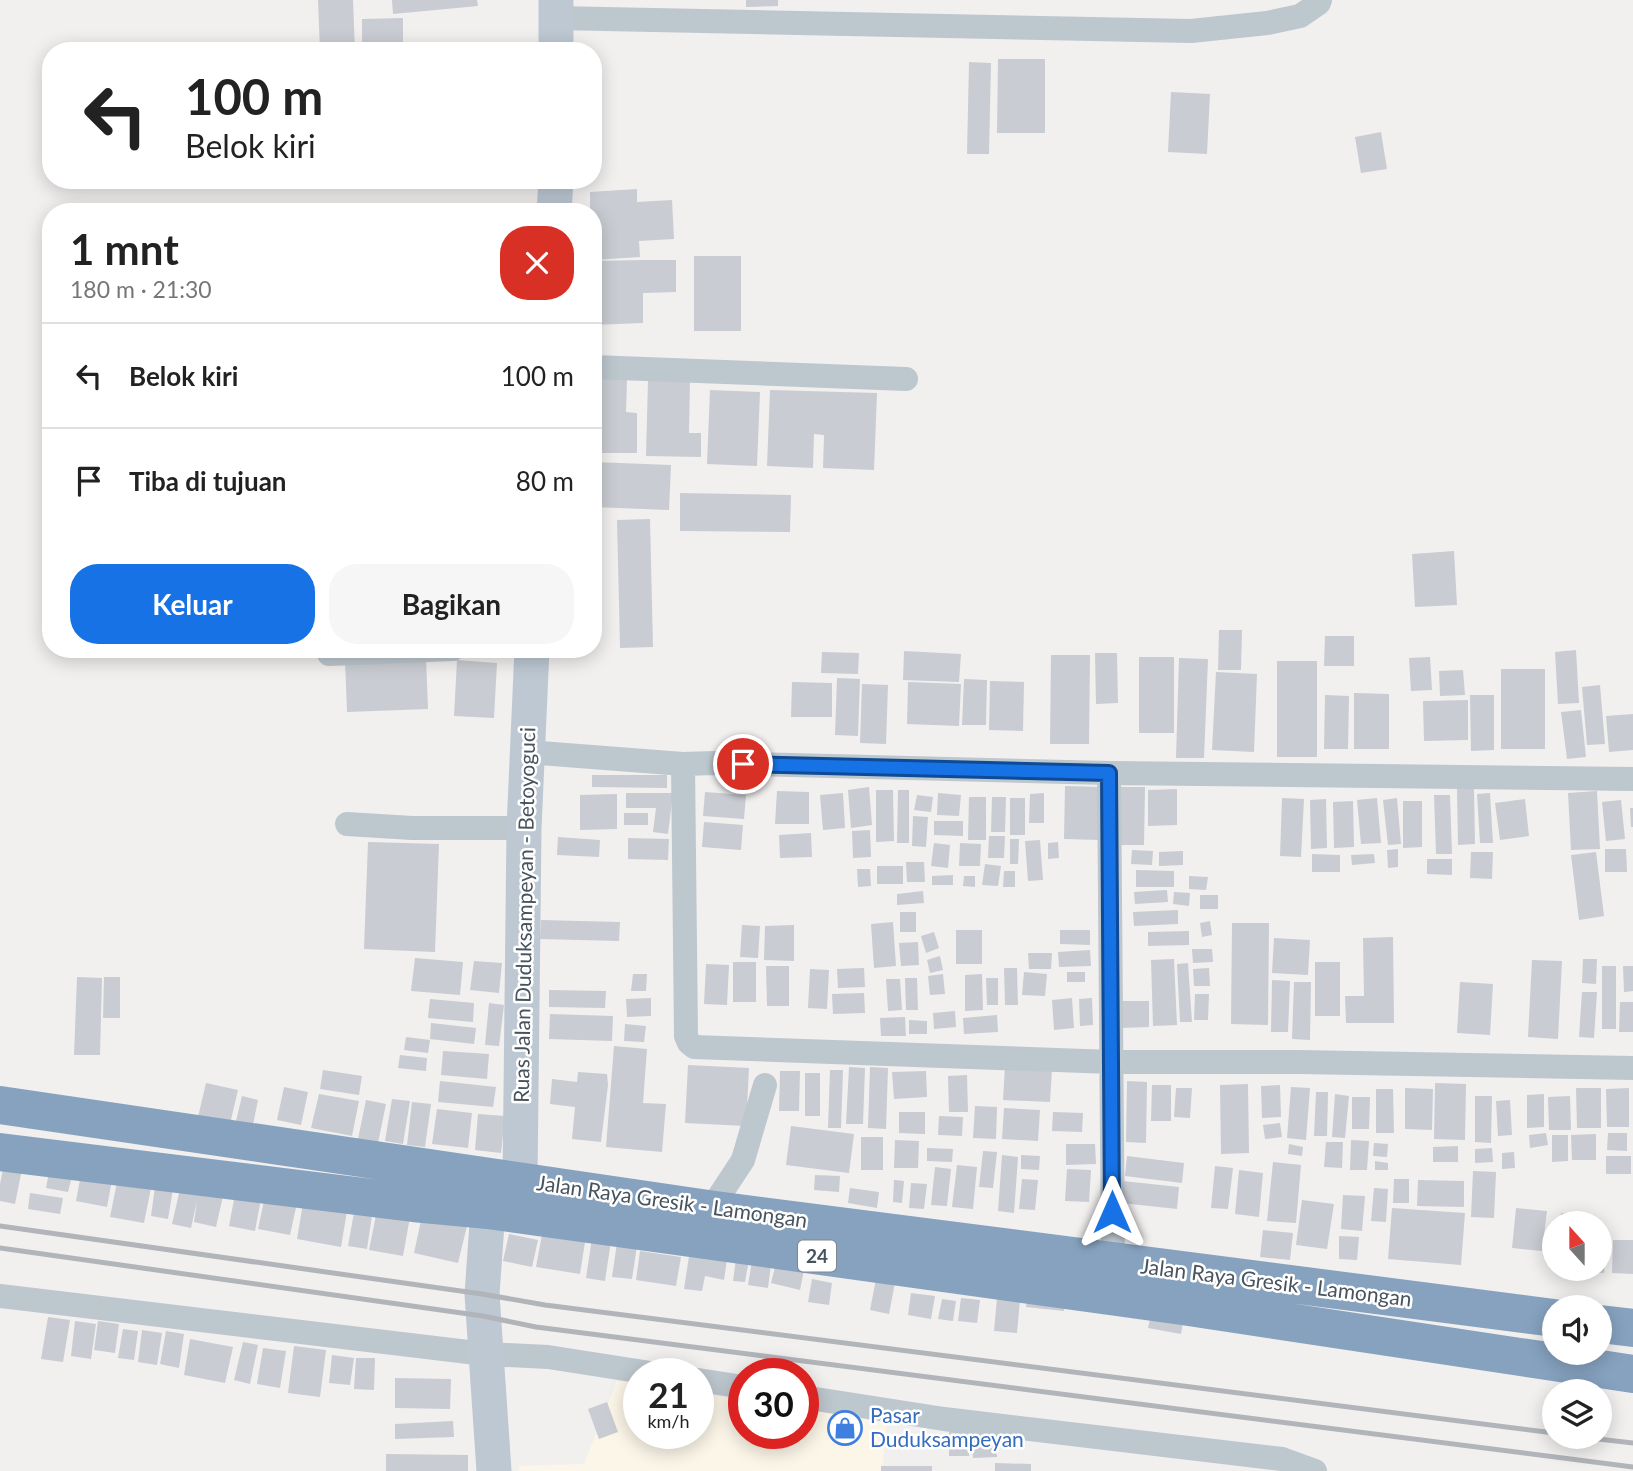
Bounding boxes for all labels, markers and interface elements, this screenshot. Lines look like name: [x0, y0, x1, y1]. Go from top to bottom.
text: 100 m: [185, 67, 323, 125]
icon: left: [70, 70, 161, 161]
text: Belok kiri: [185, 126, 316, 165]
text: 1 mnt: [70, 224, 179, 274]
button: close: [500, 226, 574, 300]
text: 180 m · 21:30: [70, 275, 212, 303]
icon: left: [70, 357, 108, 395]
text: Belok kiri: [129, 360, 238, 392]
text: 100 m: [501, 360, 574, 392]
icon: arrive: [70, 462, 108, 500]
text: Tiba di tujuan: [129, 465, 287, 497]
text: 80 m: [516, 465, 574, 497]
button: Keluar: [70, 564, 315, 644]
button: Bagikan: [329, 564, 574, 644]
street label: Ruas Jalan Duduksampeyan - Betoyoguci: [508, 727, 539, 1103]
pin: [713, 734, 773, 794]
icon: arrive: [724, 745, 762, 783]
street label: Jalan Raya Gresik - Lamongan: [535, 1169, 809, 1232]
position arrow: [1075, 1175, 1149, 1249]
north arrow: [1542, 1211, 1612, 1281]
map controls: [1542, 1211, 1612, 1449]
road number: 24: [798, 1240, 836, 1272]
street label: Jalan Raya Gresik - Lamongan: [1139, 1252, 1413, 1311]
button: sound: [1542, 1295, 1612, 1365]
speed limit sign: 30: [728, 1358, 819, 1449]
text: 21: [648, 1373, 689, 1415]
button: layers: [1542, 1379, 1612, 1449]
place label: Pasar Duduksampeyan: [870, 1402, 1024, 1451]
shop icon: Pasar Duduksampeyan: [826, 1409, 864, 1447]
text: km/h: [647, 1410, 690, 1432]

